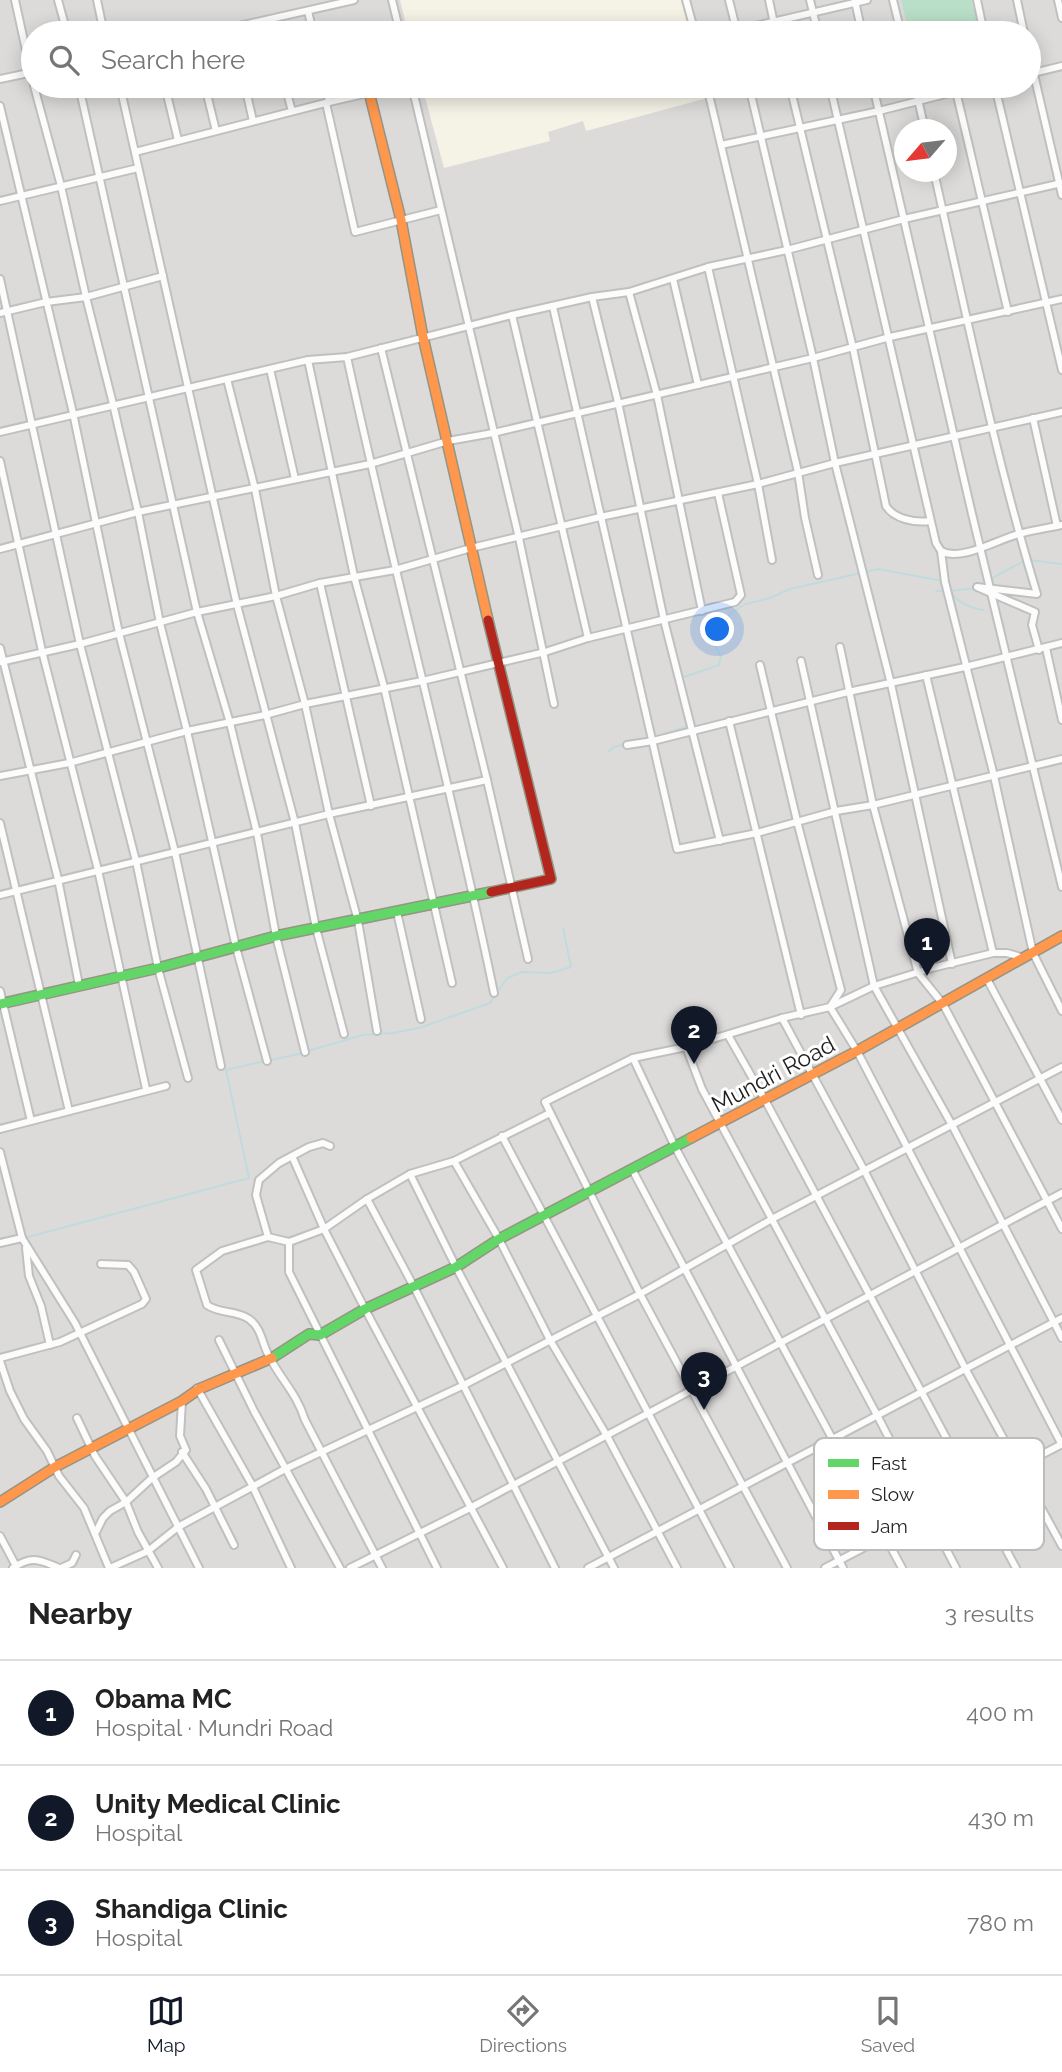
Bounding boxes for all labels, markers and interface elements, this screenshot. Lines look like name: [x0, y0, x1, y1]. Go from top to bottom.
search box: [21, 21, 1041, 98]
icon: search: [45, 41, 83, 79]
text: Search here: [101, 45, 245, 75]
north arrow: [894, 119, 957, 182]
your location: [700, 612, 734, 646]
pin: 1: [904, 918, 950, 976]
pin: 2: [671, 1006, 717, 1064]
street label: Mundri Road: [707, 1030, 839, 1118]
pin: 3: [681, 1352, 727, 1410]
legend: [814, 1438, 1044, 1550]
text: Fast: [871, 1452, 907, 1474]
text: Slow: [871, 1483, 915, 1505]
text: Jam: [871, 1515, 908, 1537]
text: Nearby: [28, 1596, 132, 1631]
text: 3 results: [945, 1600, 1034, 1627]
text: Obama MC: [95, 1684, 232, 1714]
text: 1: [45, 1699, 57, 1726]
text: 400 m: [966, 1699, 1034, 1726]
text: Hospital · Mundri Road: [95, 1714, 333, 1741]
text: Unity Medical Clinic: [95, 1789, 341, 1819]
text: 2: [45, 1804, 57, 1831]
text: 430 m: [968, 1804, 1034, 1831]
text: Hospital: [95, 1819, 182, 1846]
text: Shandiga Clinic: [95, 1894, 288, 1924]
text: 3: [45, 1909, 57, 1936]
text: 780 m: [967, 1909, 1034, 1936]
text: Hospital: [95, 1924, 182, 1951]
tab: Map: [147, 1992, 186, 2056]
tab: Directions: [479, 1992, 567, 2056]
tab: Saved: [861, 1992, 915, 2056]

